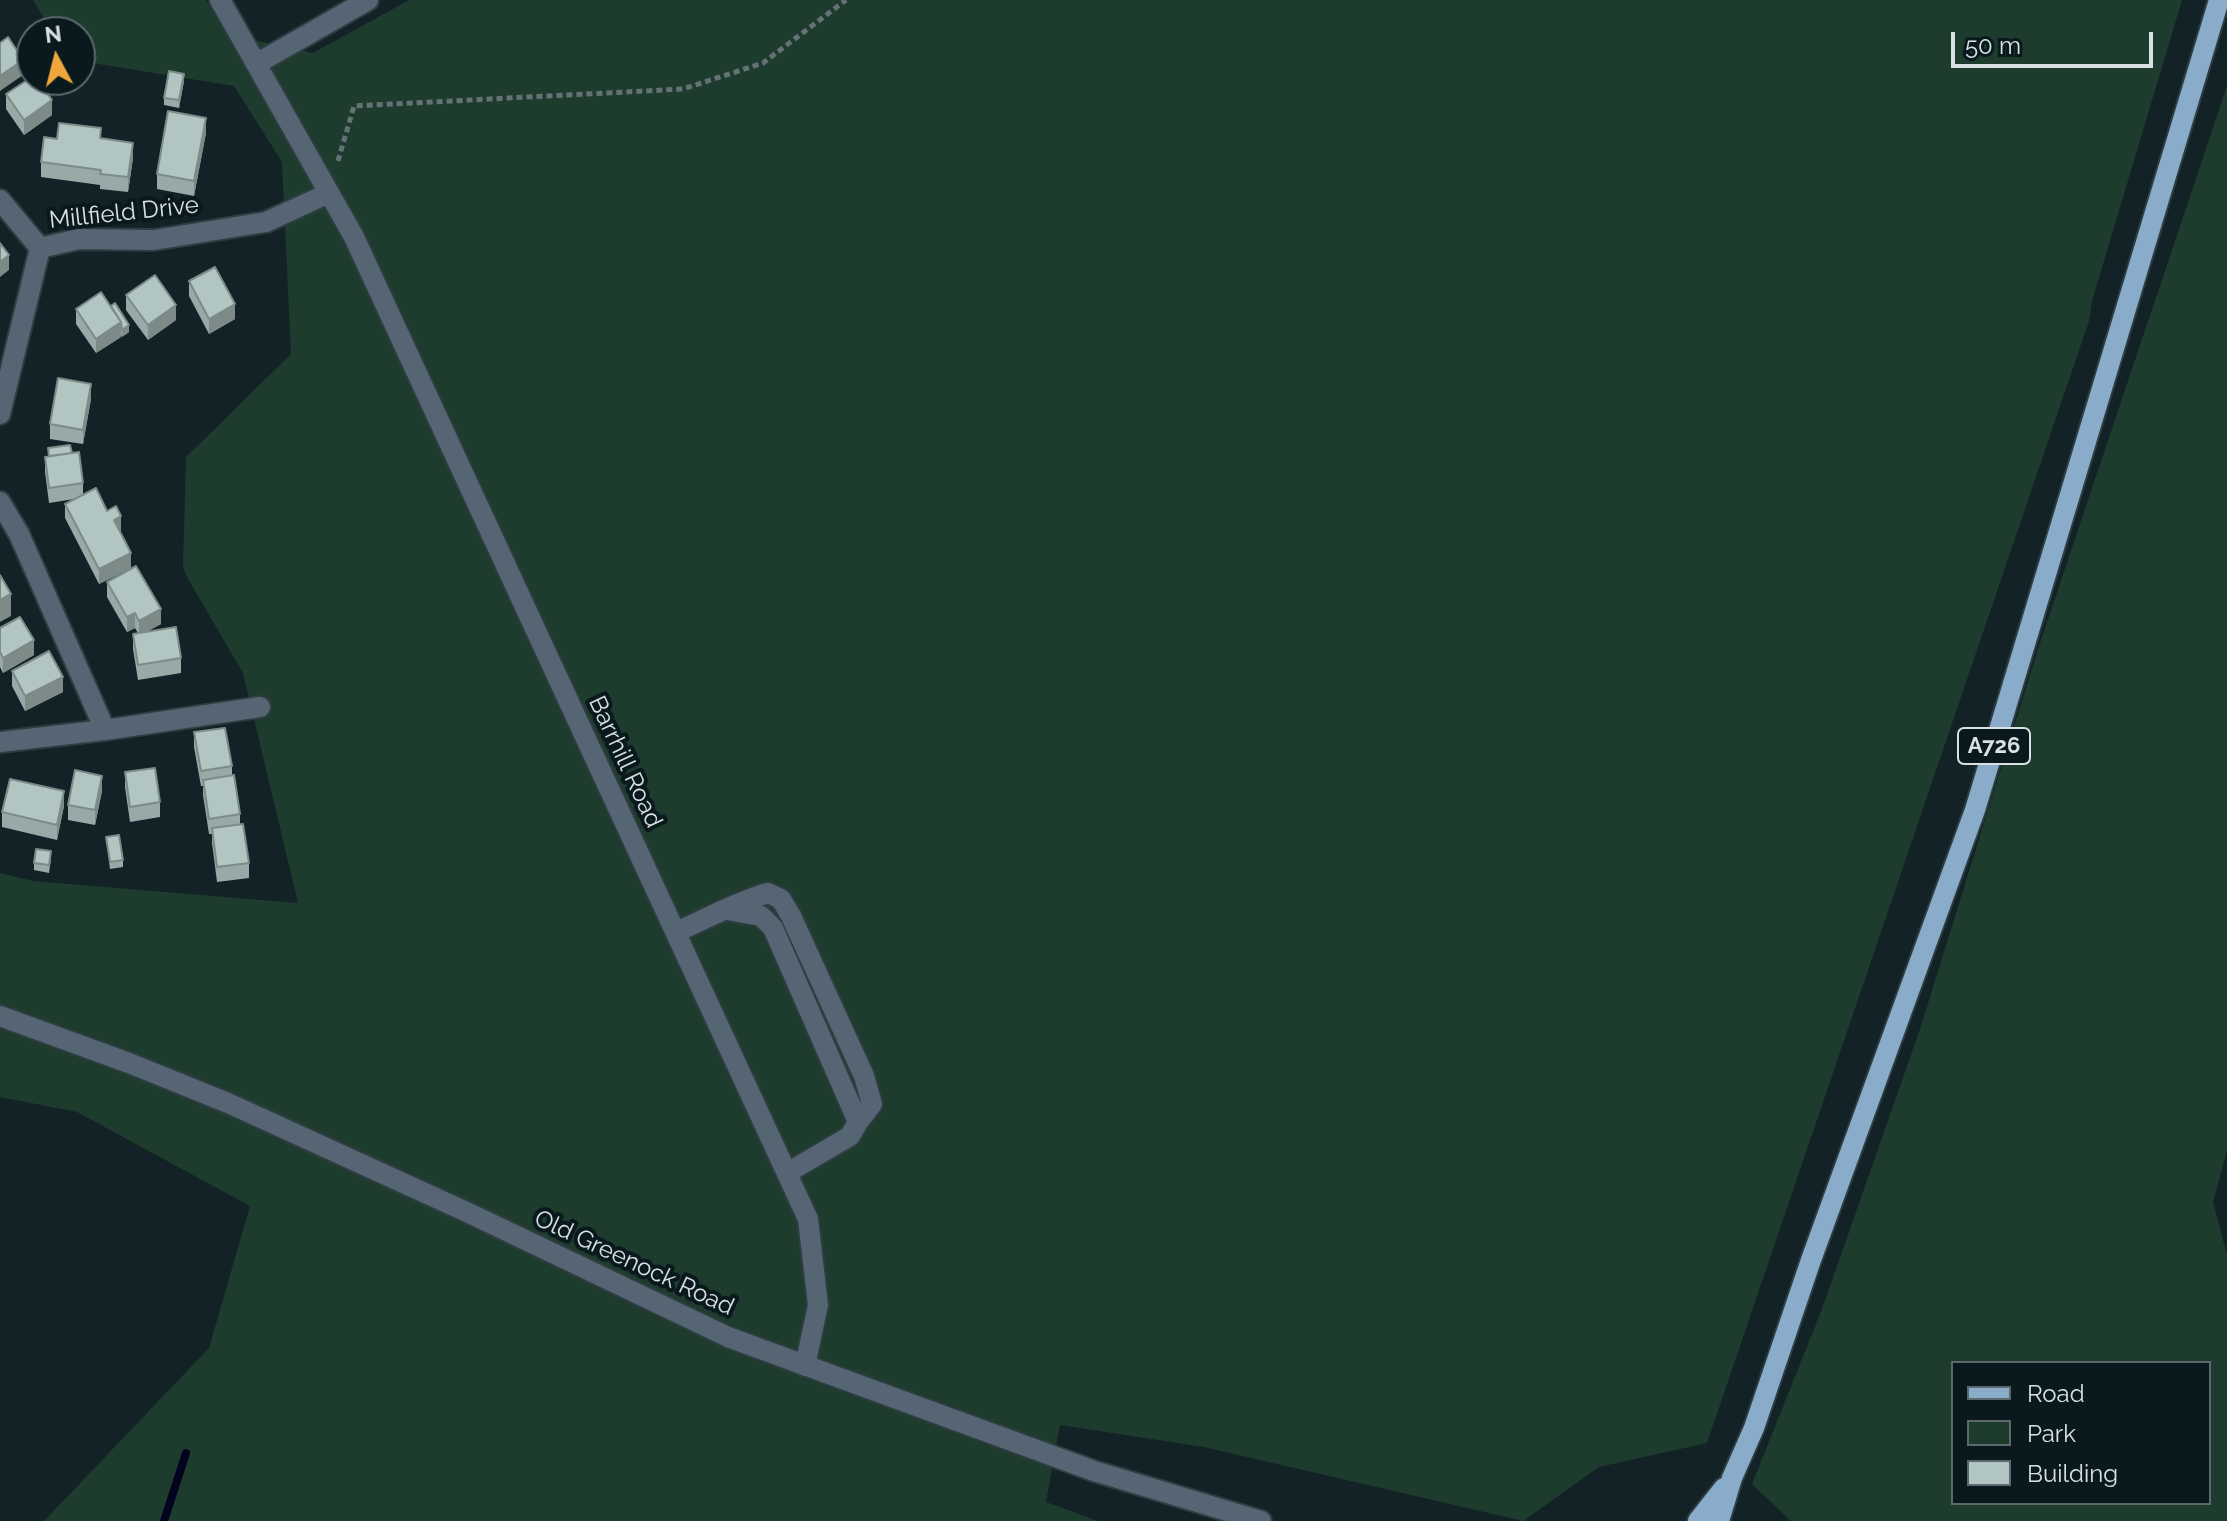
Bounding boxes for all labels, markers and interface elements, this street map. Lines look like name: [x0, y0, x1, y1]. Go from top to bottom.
north arrow: [16, 16, 96, 96]
scale bar: [1955, 16, 2157, 66]
text: N: [43, 20, 63, 48]
text: 50 m: [1965, 31, 2021, 60]
street label: Millfield Drive: [48, 191, 200, 235]
street label: Barrhill Road: [582, 692, 668, 832]
road number: A726: [1958, 728, 2030, 764]
street label: Old Greenock Road: [530, 1204, 738, 1322]
legend: [1951, 1361, 2211, 1505]
text: Road: [2027, 1379, 2085, 1408]
text: Park: [2027, 1419, 2076, 1448]
text: Building: [2027, 1459, 2118, 1488]

